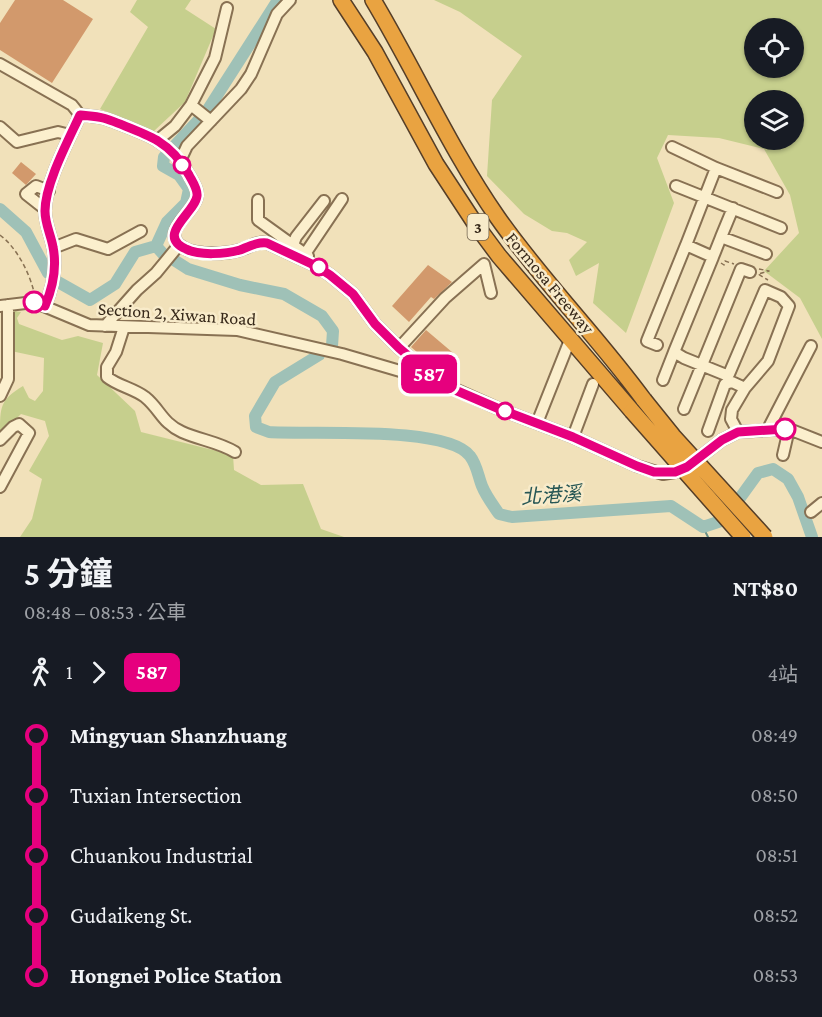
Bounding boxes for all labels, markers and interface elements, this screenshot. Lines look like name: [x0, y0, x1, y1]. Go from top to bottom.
map controls: [744, 18, 804, 150]
button: locate: [744, 18, 804, 78]
button: layers: [744, 90, 804, 150]
unlabelled marker: [173, 156, 191, 174]
road number: 3: [468, 214, 488, 240]
street label: Formosa Freeway: [502, 228, 599, 338]
unlabelled marker: [310, 258, 328, 276]
unlabelled marker: [23, 291, 45, 313]
street label: Section 2, Xiwan Road: [97, 298, 257, 330]
line badge: 587: [394, 354, 464, 394]
text: 587: [413, 362, 445, 386]
unlabelled marker: [496, 402, 514, 420]
unlabelled marker: [774, 418, 796, 440]
water label: 北港溪: [520, 482, 585, 508]
text: 5 分鐘: [24, 555, 113, 592]
text: NT$80: [733, 576, 798, 601]
text: 08:48 – 08:53 · 公車: [24, 601, 186, 623]
icon: walk: [24, 656, 57, 689]
icon: forward: [82, 656, 115, 689]
text: 587: [136, 660, 168, 684]
text: 1: [66, 661, 73, 683]
text: 4站: [768, 663, 798, 685]
text: Mingyuan Shanzhuang: [70, 723, 287, 748]
text: 08:49: [751, 724, 798, 746]
text: Tuxian Intersection: [70, 783, 242, 808]
text: 08:50: [751, 784, 798, 806]
text: Chuankou Industrial: [70, 843, 253, 868]
text: 08:51: [755, 844, 798, 866]
text: Gudaikeng St.: [70, 903, 192, 928]
text: 08:52: [753, 904, 798, 926]
text: Hongnei Police Station: [70, 963, 282, 988]
text: 08:53: [753, 964, 798, 986]

